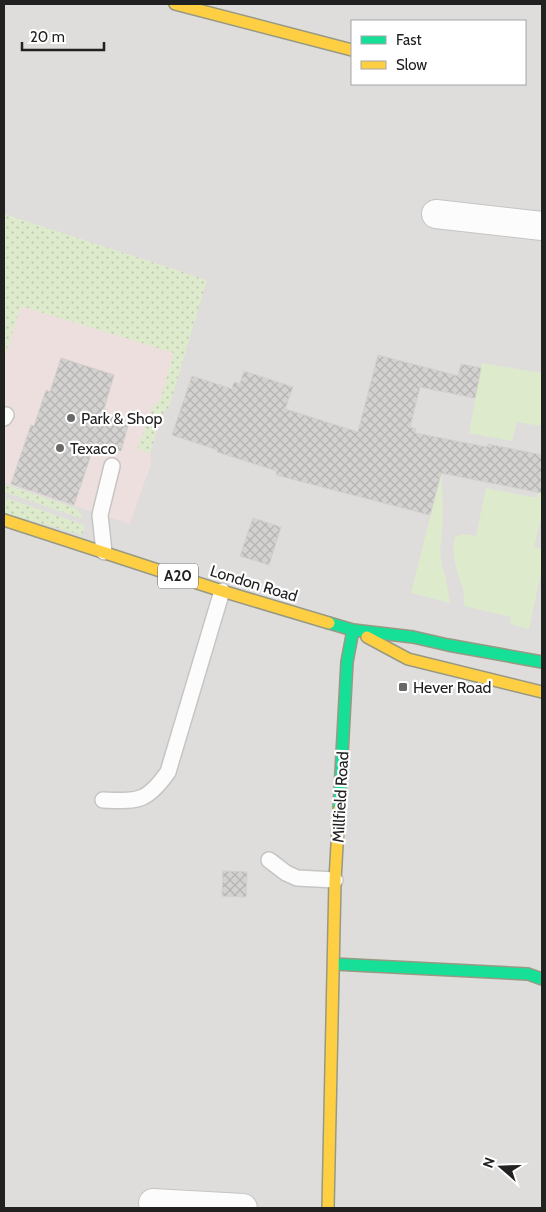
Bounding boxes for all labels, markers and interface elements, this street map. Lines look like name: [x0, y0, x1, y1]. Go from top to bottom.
scale bar: [22, 20, 105, 52]
legend: [351, 20, 526, 85]
text: 20 m: [30, 28, 65, 46]
text: Fast: [396, 31, 421, 49]
text: Slow: [396, 56, 427, 74]
place label: Park & Shop: [81, 409, 163, 428]
marker: Park & Shop: [65, 412, 77, 424]
place label: Texaco: [70, 439, 117, 458]
marker: Texaco: [54, 442, 66, 454]
street label: London Road: [208, 561, 300, 606]
road number: A20: [158, 564, 198, 588]
place label: Hever Road: [413, 678, 491, 697]
marker: Hever Road: [397, 681, 409, 693]
street label: Millfield Road: [329, 751, 352, 843]
north arrow: [476, 1142, 526, 1192]
text: N: [479, 1155, 499, 1170]

